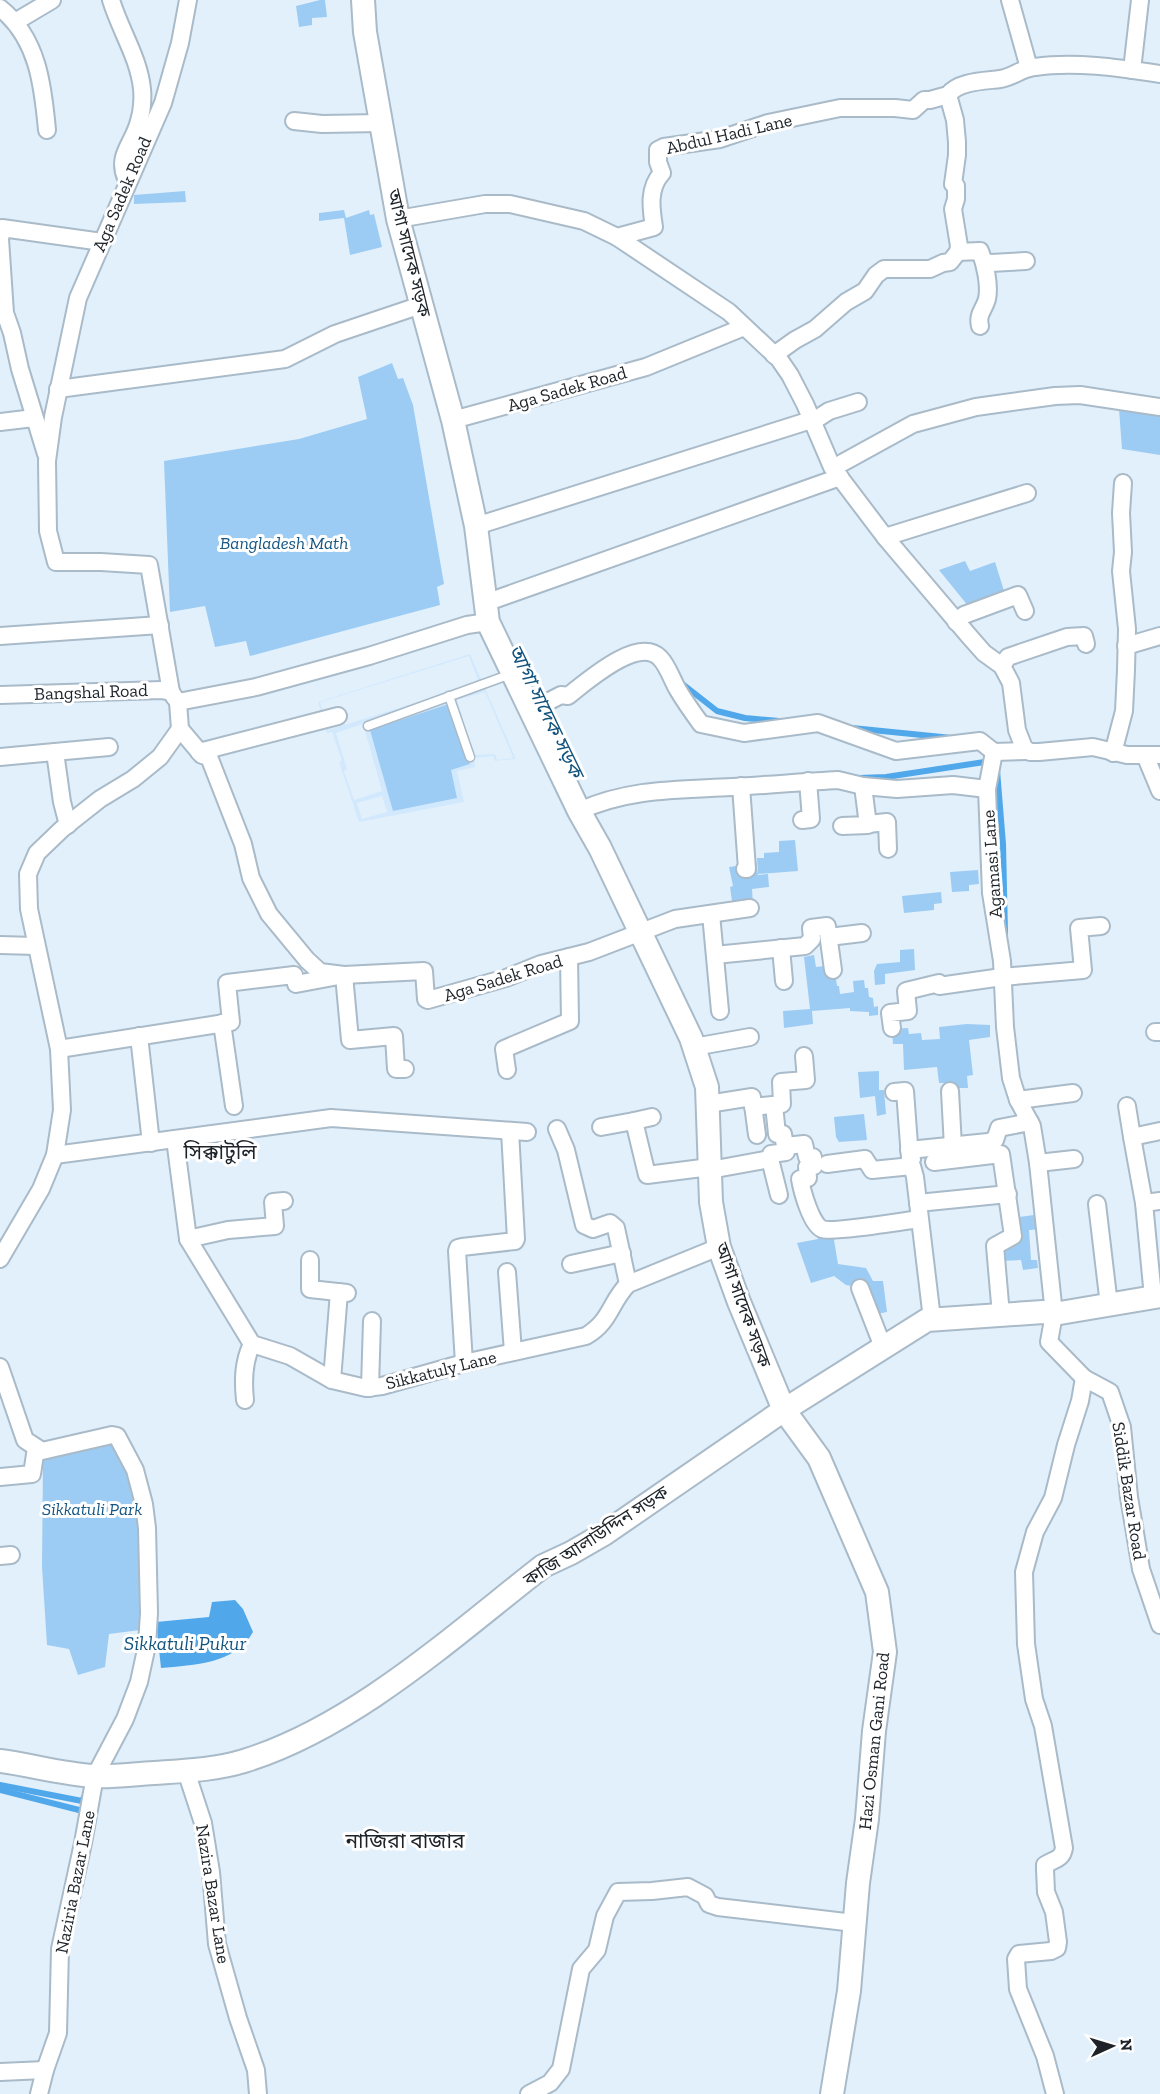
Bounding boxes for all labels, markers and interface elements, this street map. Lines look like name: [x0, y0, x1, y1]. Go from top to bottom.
street label: Abdul Hadi Lane: [664, 109, 794, 159]
street label: Aga Sadek Road: [88, 133, 156, 255]
street label: আগা সাদেক সড়ক: [382, 186, 436, 320]
street label: Aga Sadek Road: [505, 361, 629, 417]
park label: Bangladesh Math: [220, 532, 348, 554]
water label: আগা সাদেক সড়ক: [503, 640, 590, 785]
street label: Bangshal Road: [34, 679, 148, 705]
street label: Agamasi Lane: [977, 809, 1007, 919]
street label: Aga Sadek Road: [441, 949, 565, 1006]
district label: সিক্কাটুলি: [182, 1139, 257, 1165]
street label: আগা সাদেক সড়ক: [710, 1239, 776, 1371]
street label: Sikkatuly Lane: [383, 1346, 499, 1394]
street label: Siddik Bazar Road: [1107, 1420, 1151, 1562]
street label: কাজি আলাউদ্দিন সড়ক: [519, 1481, 673, 1592]
park label: Sikkatuli Park: [42, 1498, 142, 1520]
water label: Sikkatuli Pukur: [124, 1631, 246, 1655]
street label: Hazi Osman Gani Road: [854, 1651, 894, 1831]
street label: Naziria Bazar Lane: [50, 1808, 100, 1956]
street label: Nazira Bazar Lane: [191, 1823, 235, 1965]
district label: নাজিরা বাজার: [344, 1828, 465, 1853]
north arrow: [1082, 2016, 1142, 2076]
text: N: [1117, 2038, 1136, 2052]

